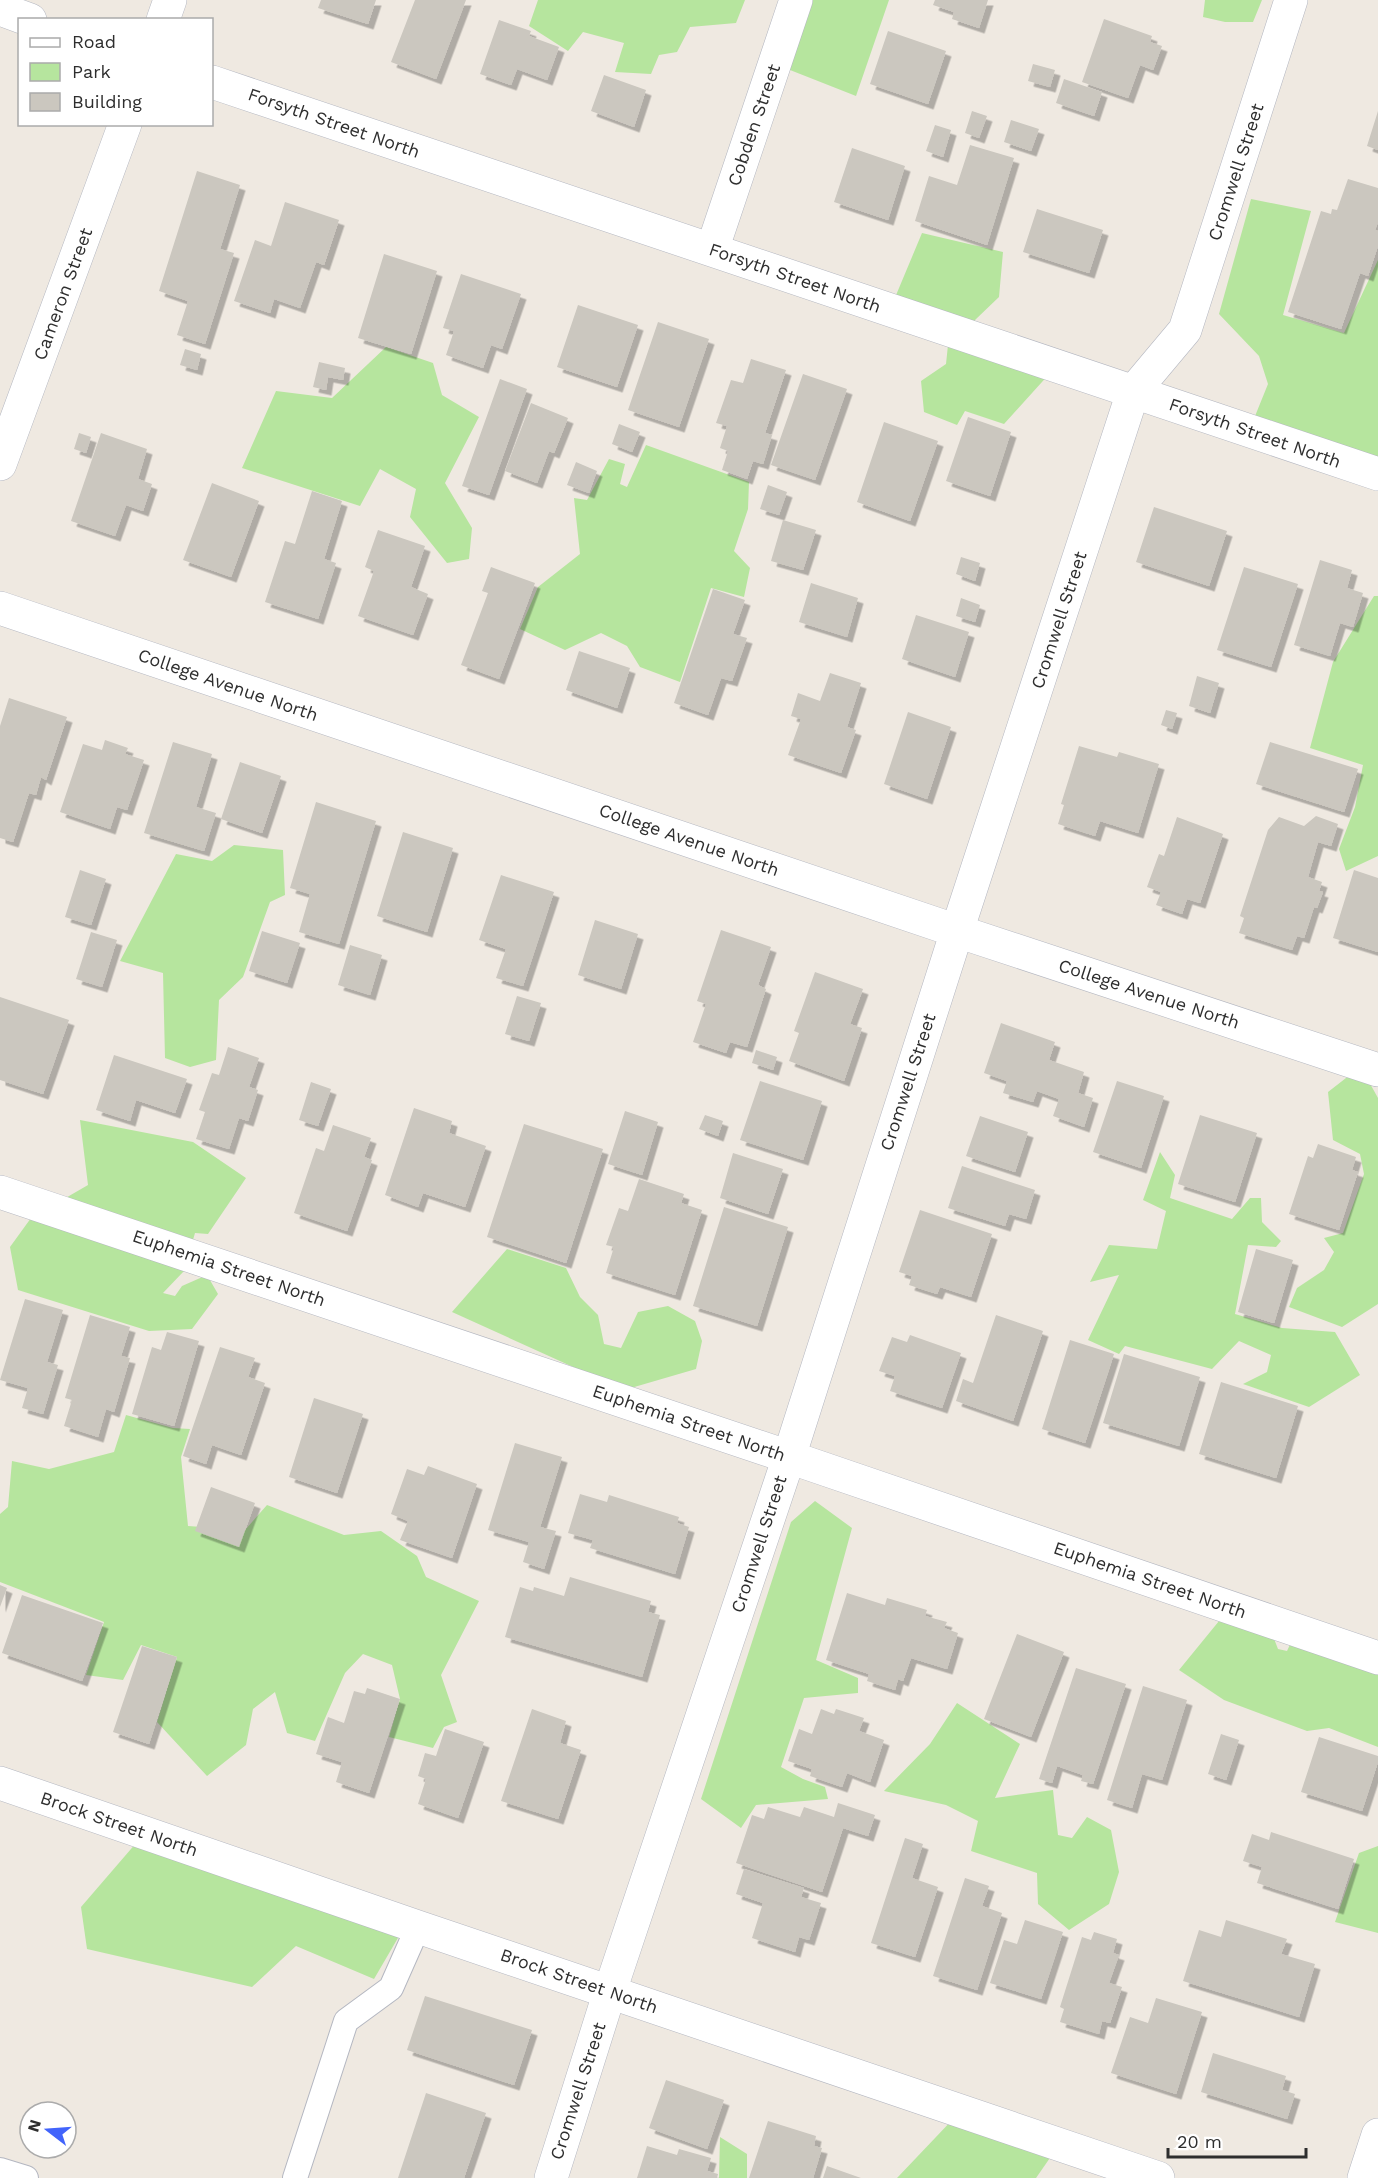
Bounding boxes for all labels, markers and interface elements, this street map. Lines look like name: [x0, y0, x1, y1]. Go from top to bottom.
legend: [18, 18, 213, 126]
text: Road: [72, 31, 116, 52]
text: Park: [72, 61, 111, 82]
street label: Cobden Street: [723, 61, 784, 189]
street label: Forsyth Street North: [245, 83, 423, 162]
text: Building: [72, 91, 142, 112]
street label: Cromwell Street: [1203, 100, 1268, 243]
street label: Cameron Street: [29, 224, 96, 363]
street label: Forsyth Street North: [706, 238, 884, 317]
street label: Forsyth Street North: [1166, 393, 1344, 472]
street label: Cromwell Street: [1026, 548, 1091, 691]
street label: College Avenue North: [135, 644, 321, 725]
street label: College Avenue North: [596, 799, 782, 880]
street label: College Avenue North: [1056, 954, 1242, 1033]
street label: Cromwell Street: [875, 1010, 940, 1153]
street label: Euphemia Street North: [130, 1225, 328, 1310]
street label: Euphemia Street North: [590, 1380, 788, 1465]
street label: Cromwell Street: [726, 1472, 791, 1615]
street label: Euphemia Street North: [1051, 1537, 1249, 1622]
street label: Brock Street North: [38, 1787, 201, 1860]
street label: Brock Street North: [498, 1944, 661, 2017]
street label: Cromwell Street: [545, 2019, 610, 2162]
north arrow: [18, 2100, 78, 2160]
text: N: [23, 2117, 45, 2134]
scale bar: [1168, 2121, 1306, 2159]
text: 20 m: [1177, 2131, 1222, 2152]

